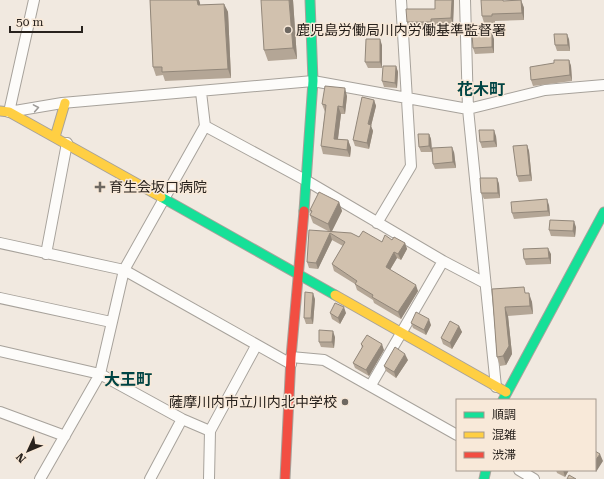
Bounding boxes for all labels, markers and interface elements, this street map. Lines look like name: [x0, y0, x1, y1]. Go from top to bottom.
scale bar: [10, 8, 82, 34]
text: 50 m: [16, 15, 43, 29]
place label: 鹿児島労働局川内労働基準監督署: [296, 22, 506, 38]
marker: 鹿児島労働局川内労働基準監督署: [283, 25, 293, 35]
district label: 花木町: [457, 80, 505, 99]
one-way arrow: [32, 104, 39, 113]
place label: 育生会坂口病院: [109, 179, 207, 195]
marker: 育生会坂口病院: [94, 181, 106, 193]
district label: 大王町: [104, 370, 152, 389]
place label: 薩摩川内市立川内北中学校: [169, 394, 337, 410]
marker: 薩摩川内市立川内北中学校: [340, 397, 350, 407]
legend: [456, 399, 596, 471]
text: 順調: [492, 408, 516, 422]
text: 混雑: [492, 428, 516, 442]
north arrow: [8, 431, 48, 471]
text: 渋滞: [492, 448, 516, 462]
text: N: [13, 450, 29, 465]

